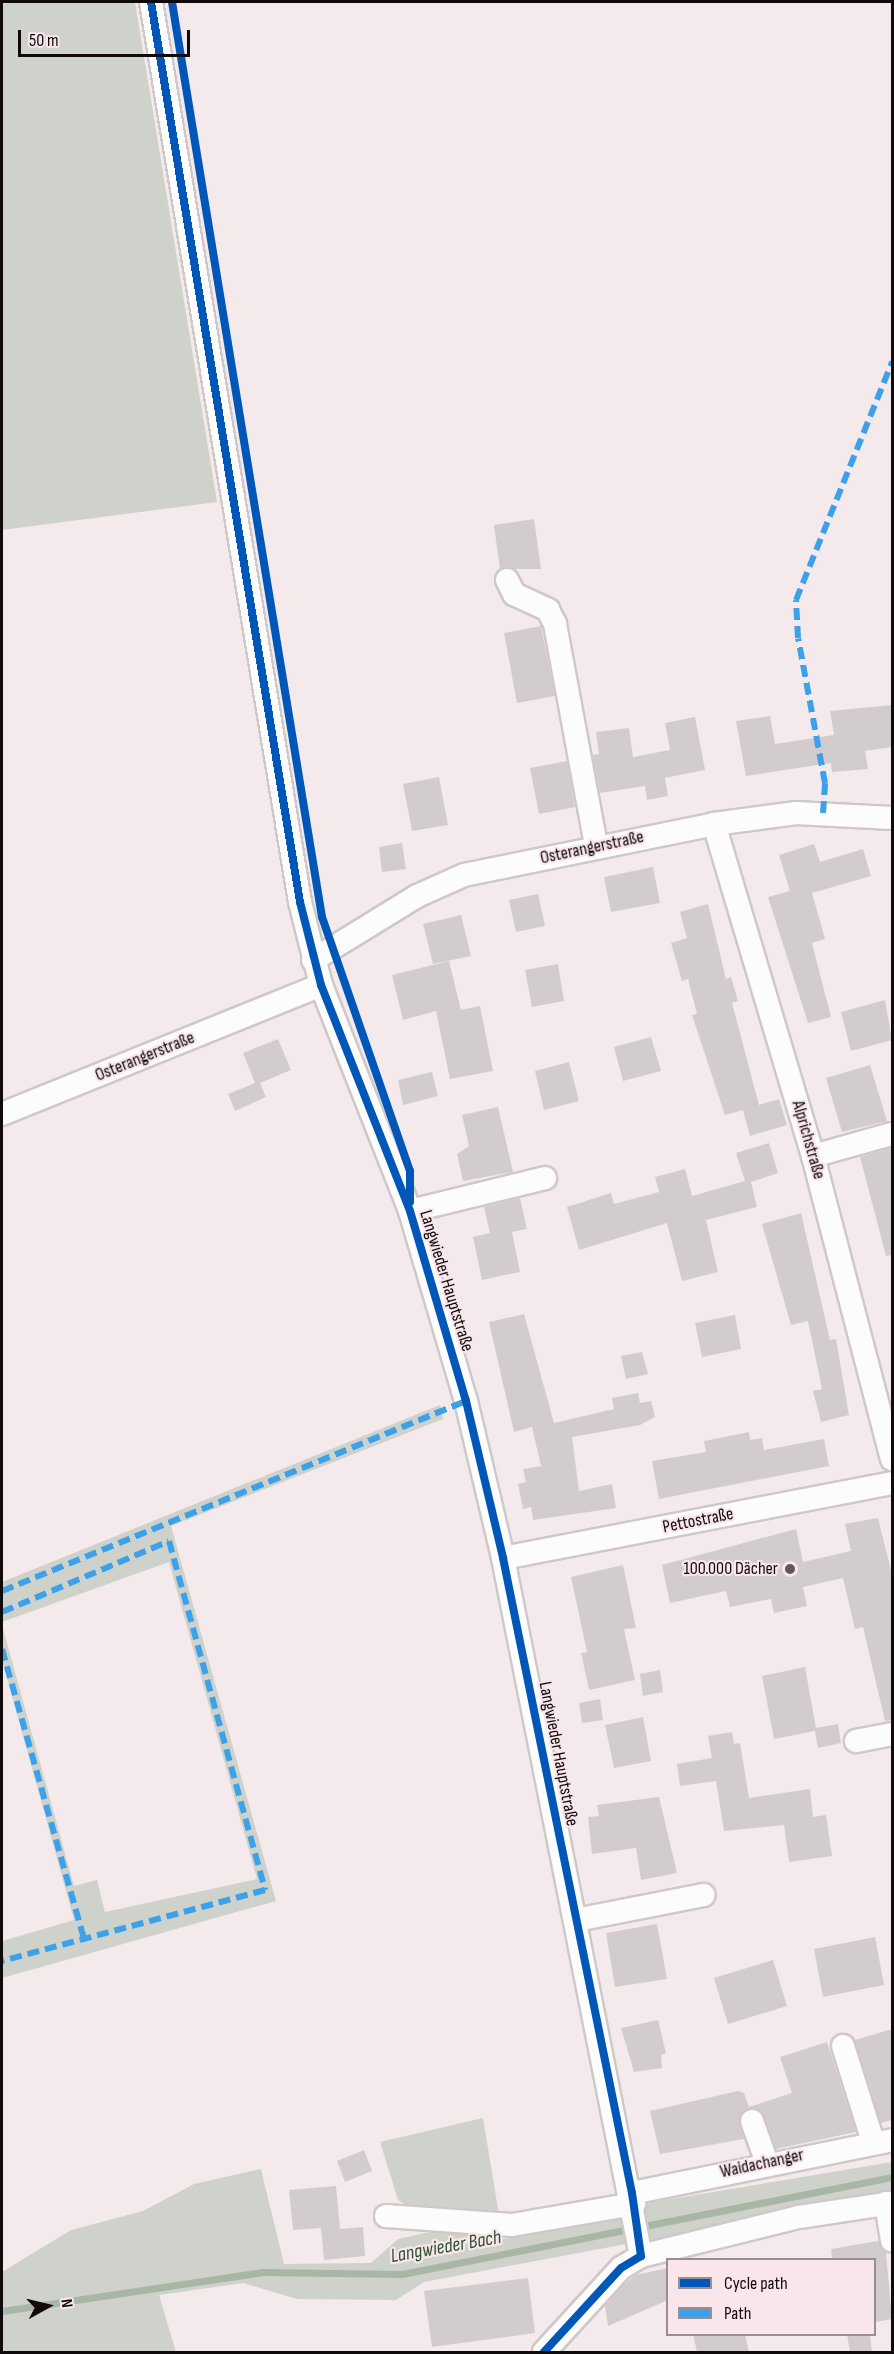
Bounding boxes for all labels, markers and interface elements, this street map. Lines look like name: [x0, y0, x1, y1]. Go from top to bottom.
scale bar: [21, 18, 194, 56]
text: 50 m: [29, 30, 59, 51]
street label: Osterangerstraße: [538, 826, 646, 870]
street label: Osterangerstraße: [92, 1027, 198, 1087]
street label: Alprichstraße: [786, 1098, 830, 1182]
street label: Langwieder Hauptstraße: [414, 1208, 478, 1354]
street label: Pettostraße: [661, 1504, 735, 1538]
place label: 100.000 Dächer: [683, 1558, 778, 1580]
marker: 100.000 Dächer: [783, 1562, 797, 1576]
street label: Langwieder Hauptstraße: [533, 1680, 583, 1828]
street label: Waidachanger: [718, 2145, 806, 2183]
water label: Langwieder Bach: [389, 2225, 503, 2269]
legend: [666, 2258, 876, 2336]
text: Cycle path: [724, 2273, 788, 2294]
north arrow: [18, 2276, 78, 2336]
text: N: [56, 2298, 76, 2309]
text: Path: [724, 2303, 752, 2324]

